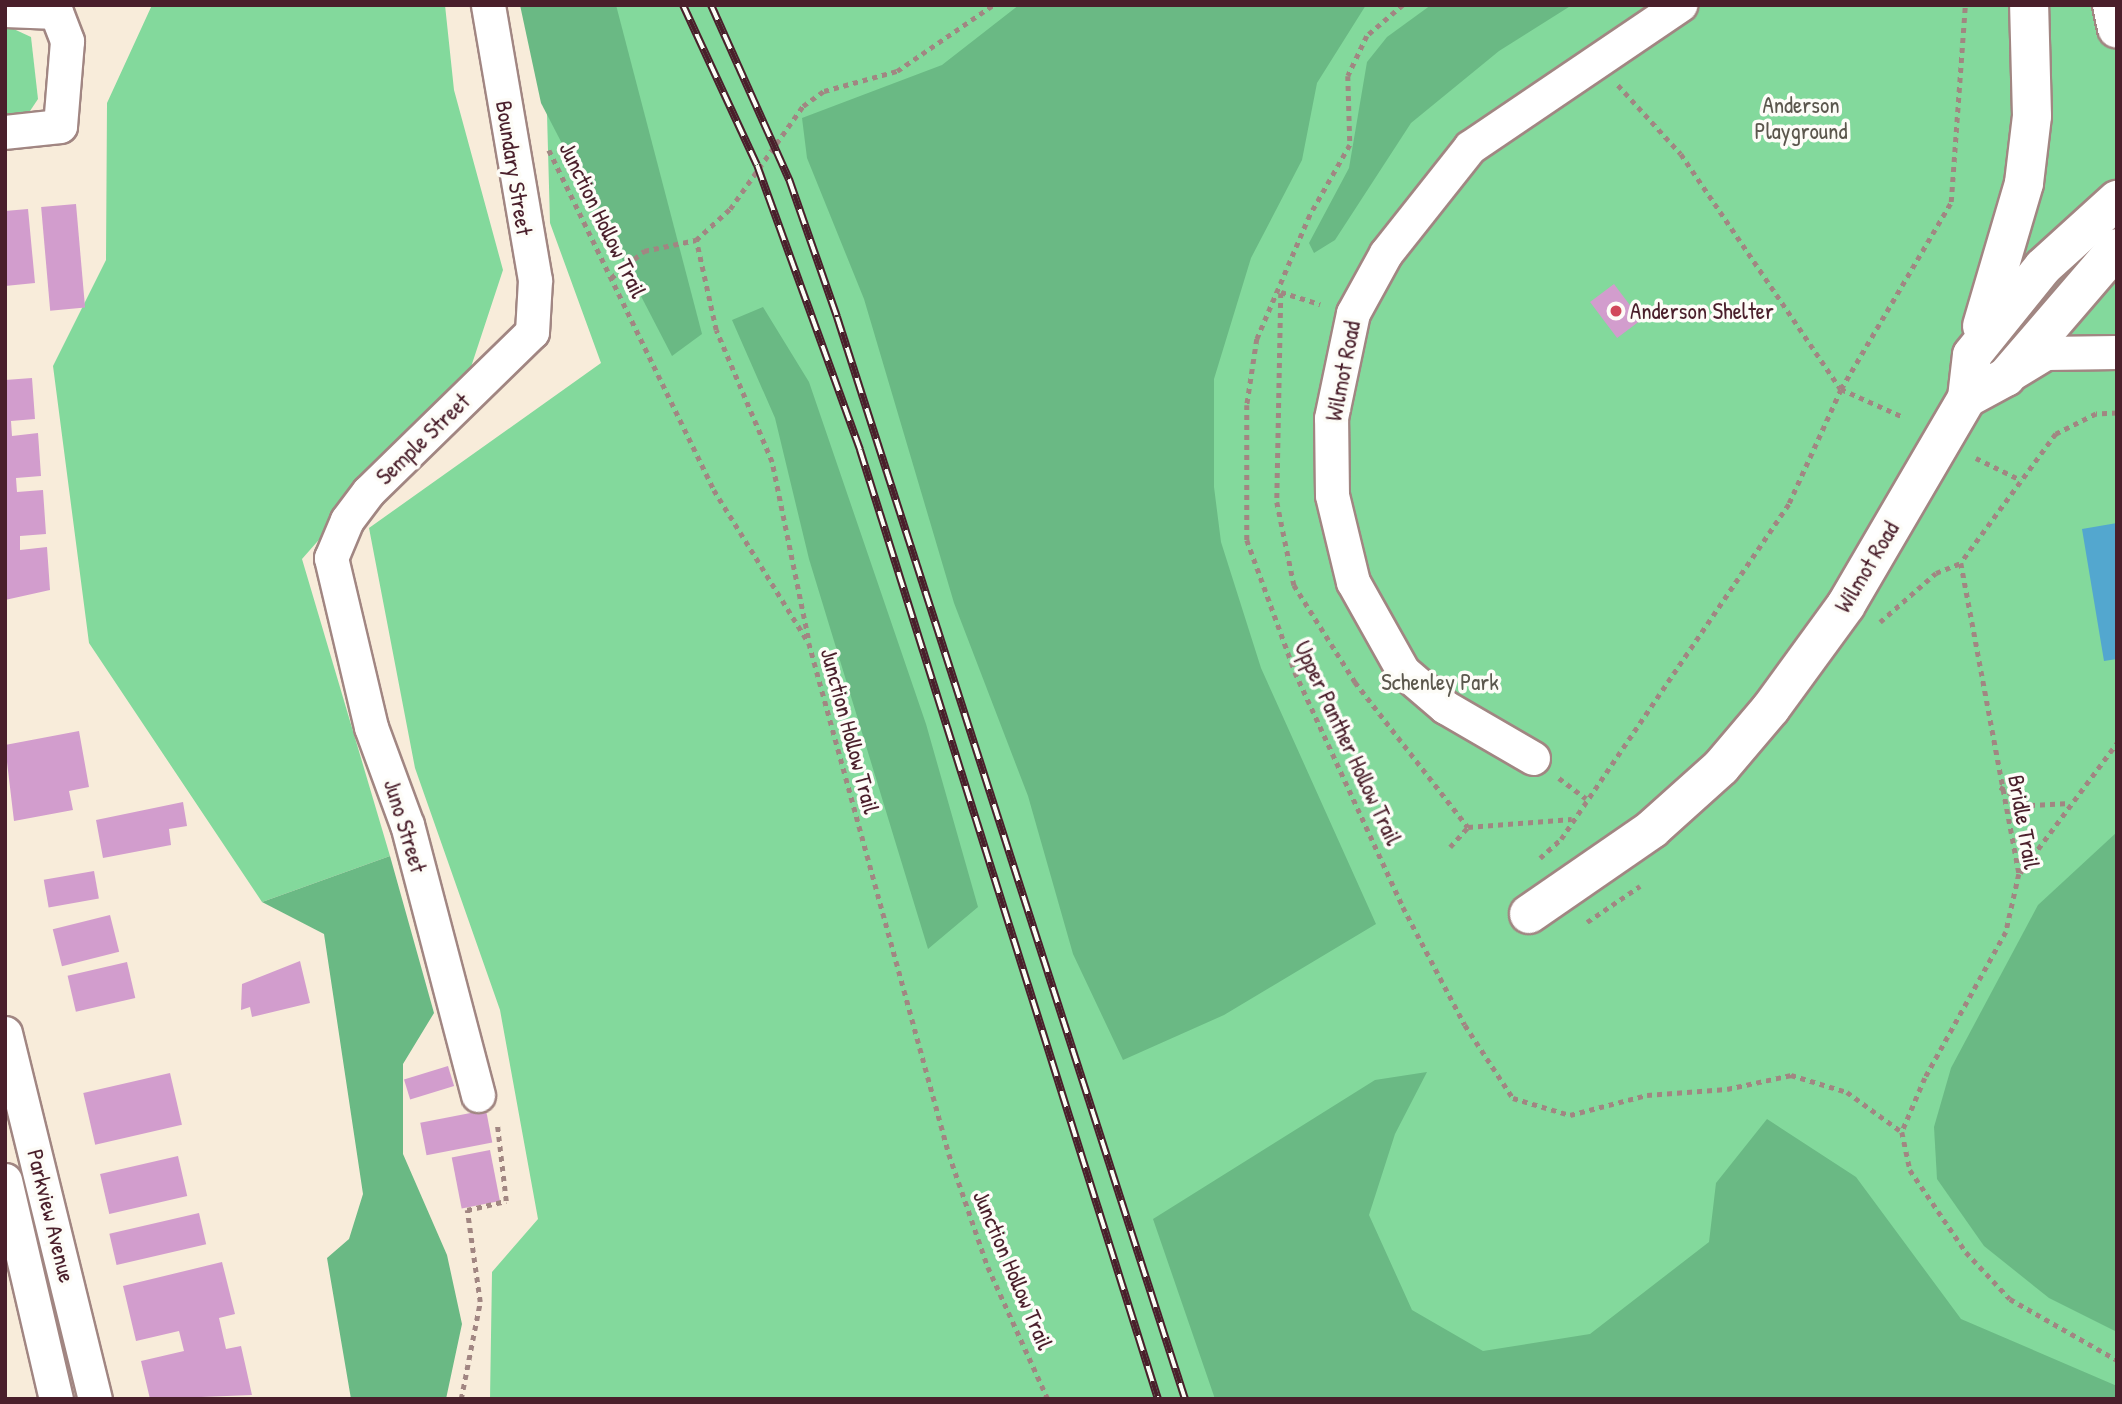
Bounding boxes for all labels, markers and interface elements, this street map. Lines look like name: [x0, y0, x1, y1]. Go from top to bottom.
park label: Anderson Playground: [1755, 91, 1847, 145]
street label: Boundary Street: [490, 99, 538, 237]
street label: Junction Hollow Trail: [553, 138, 653, 302]
place label: Anderson Shelter: [1630, 297, 1774, 325]
marker: Anderson Shelter: [1608, 303, 1624, 319]
street label: Wilmot Road: [1320, 319, 1366, 423]
street label: Semple Street: [371, 388, 475, 490]
street label: Wilmot Road: [1829, 517, 1905, 617]
street label: Upper Panther Hollow Trail: [1289, 637, 1407, 849]
street label: Junction Hollow Trail: [815, 645, 885, 817]
park label: Schenley Park: [1381, 668, 1499, 696]
street label: Bridle Trail: [2002, 773, 2046, 871]
street label: Juno Street: [378, 776, 432, 876]
street label: Parkview Avenue: [21, 1147, 81, 1285]
street label: Junction Hollow Trail: [967, 1186, 1059, 1354]

